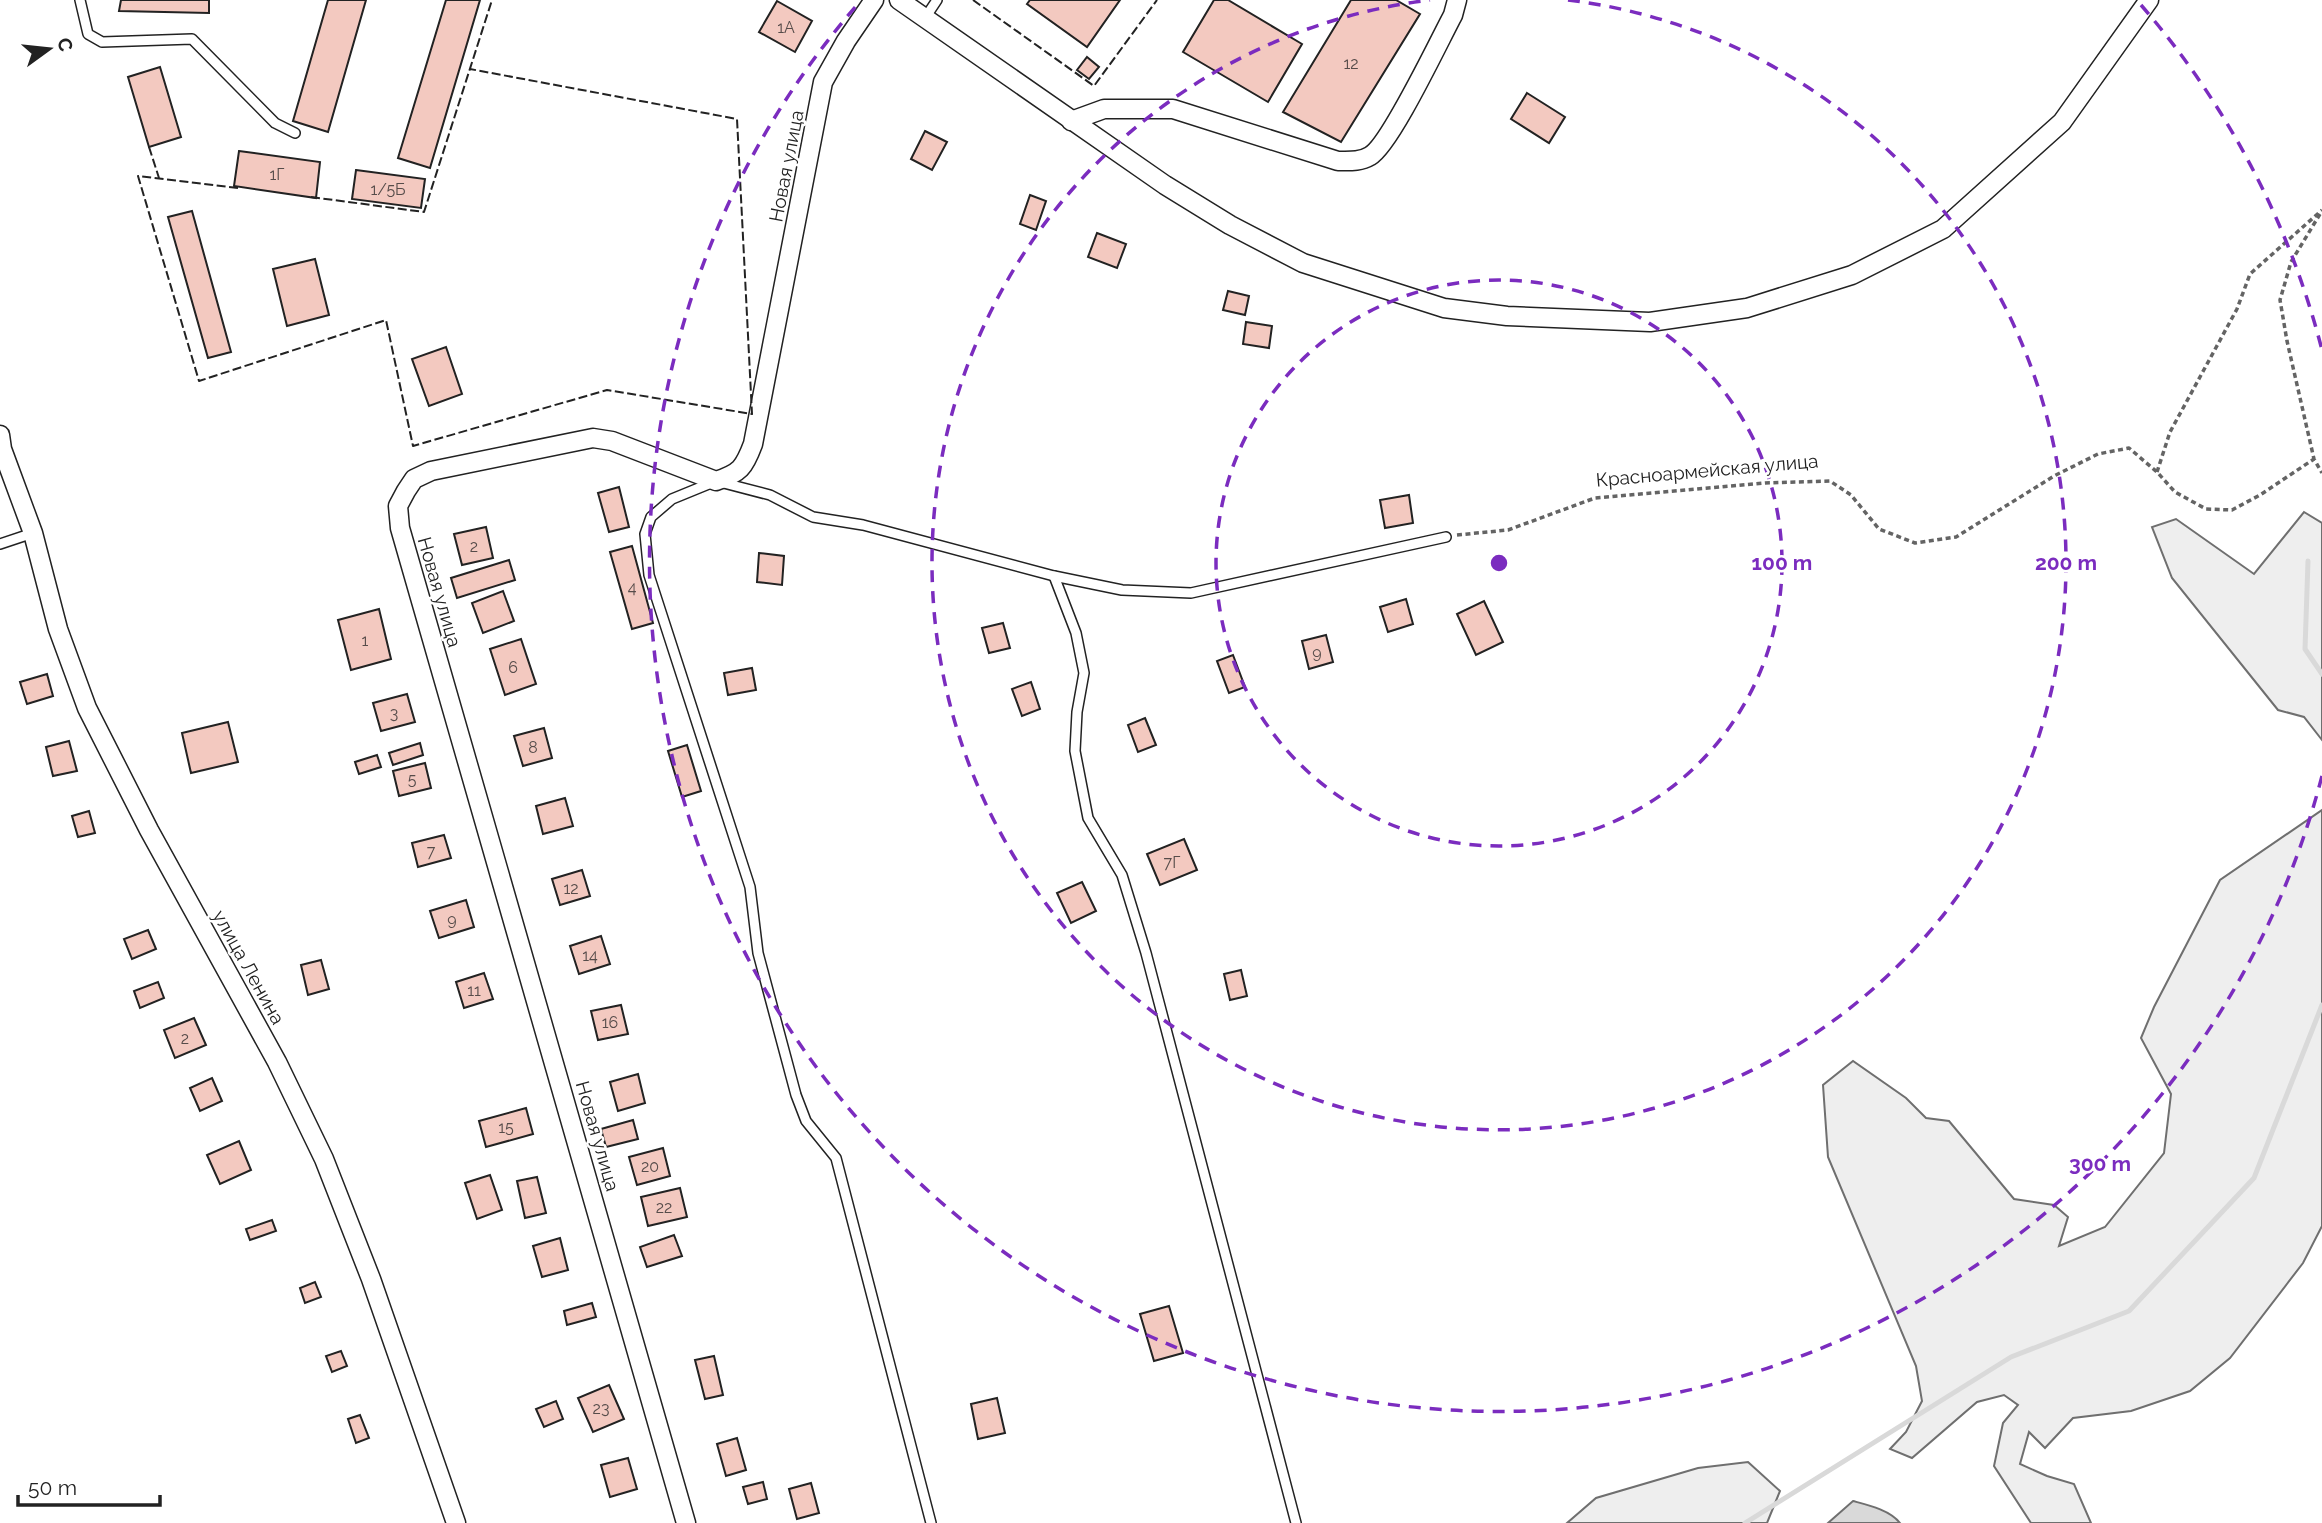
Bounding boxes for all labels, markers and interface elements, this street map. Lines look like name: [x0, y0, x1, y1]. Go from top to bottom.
north arrow: [14, 14, 84, 84]
house number: 1А: [777, 18, 795, 37]
text: С: [53, 35, 78, 54]
house number: 12: [1343, 54, 1359, 73]
street label: Новая улица: [764, 108, 808, 224]
house number: 1Г: [269, 165, 285, 184]
house number: 1/5Б: [370, 180, 406, 199]
street label: Красноармейская улица: [1595, 449, 1819, 491]
street label: Новая улица: [414, 534, 466, 650]
house number: 2: [470, 537, 478, 556]
text: 100 m: [1752, 550, 1812, 575]
text: 200 m: [2035, 550, 2097, 575]
centre of rings: [1487, 551, 1511, 575]
house number: 4: [628, 578, 637, 597]
house number: 1: [362, 631, 369, 650]
house number: 9: [1312, 643, 1322, 662]
house number: 6: [508, 658, 518, 677]
house number: 3: [390, 704, 398, 723]
house number: 8: [528, 738, 538, 757]
house number: 5: [408, 770, 417, 789]
house number: 7: [427, 842, 436, 861]
house number: 7Г: [1164, 853, 1180, 872]
house number: 12: [563, 879, 579, 898]
street label: улица Ленина: [209, 906, 289, 1028]
house number: 9: [447, 910, 457, 929]
house number: 14: [582, 946, 598, 965]
house number: 11: [467, 981, 481, 1000]
house number: 16: [602, 1013, 618, 1032]
house number: 2: [181, 1029, 189, 1048]
street label: Новая улица: [572, 1078, 624, 1194]
house number: 15: [498, 1118, 514, 1137]
text: 300 m: [2069, 1151, 2131, 1176]
house number: 20: [641, 1157, 659, 1176]
house number: 22: [656, 1198, 672, 1217]
house number: 23: [593, 1399, 609, 1418]
scale bar: [18, 1464, 159, 1508]
text: 50 m: [28, 1475, 77, 1500]

